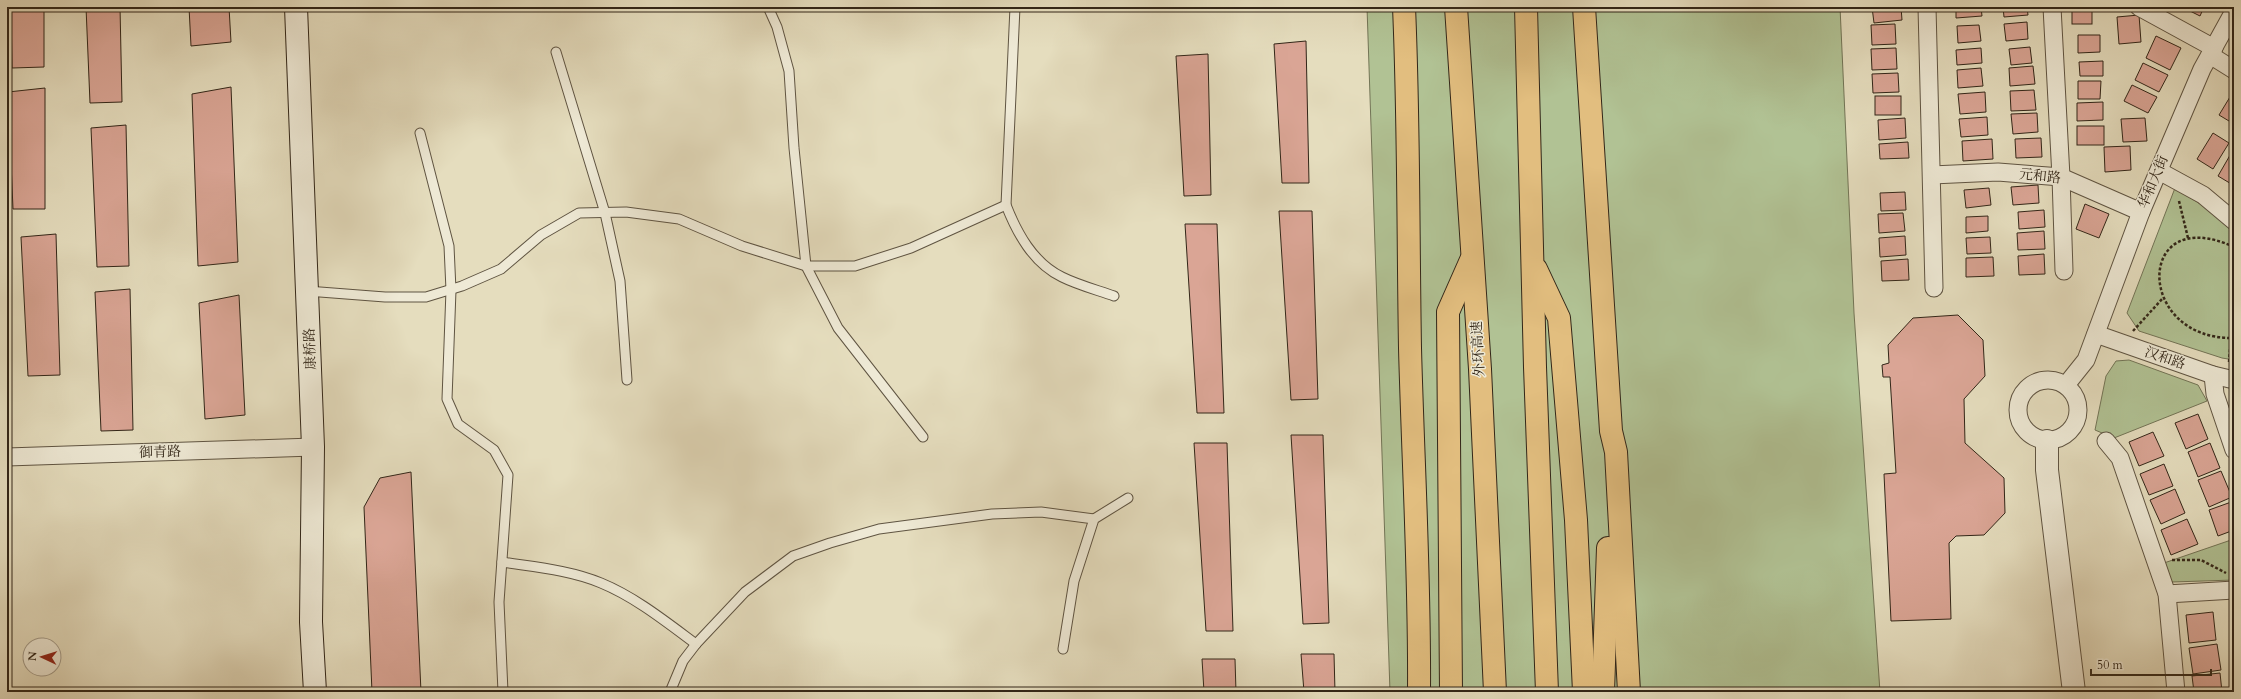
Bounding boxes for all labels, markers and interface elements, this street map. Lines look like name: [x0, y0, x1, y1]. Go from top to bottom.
street label: 华和大街: [2133, 153, 2173, 211]
street label: 元和路: [2018, 164, 2062, 188]
street label: 外环高速: [1467, 321, 1489, 377]
street label: 康桥路: [300, 328, 320, 370]
street label: 汉和路: [2142, 342, 2188, 374]
street label: 御青路: [139, 442, 181, 462]
north arrow: [22, 637, 62, 677]
text: N: [25, 651, 40, 662]
scale bar: [2091, 651, 2211, 677]
text: 50 m: [2097, 657, 2124, 673]

